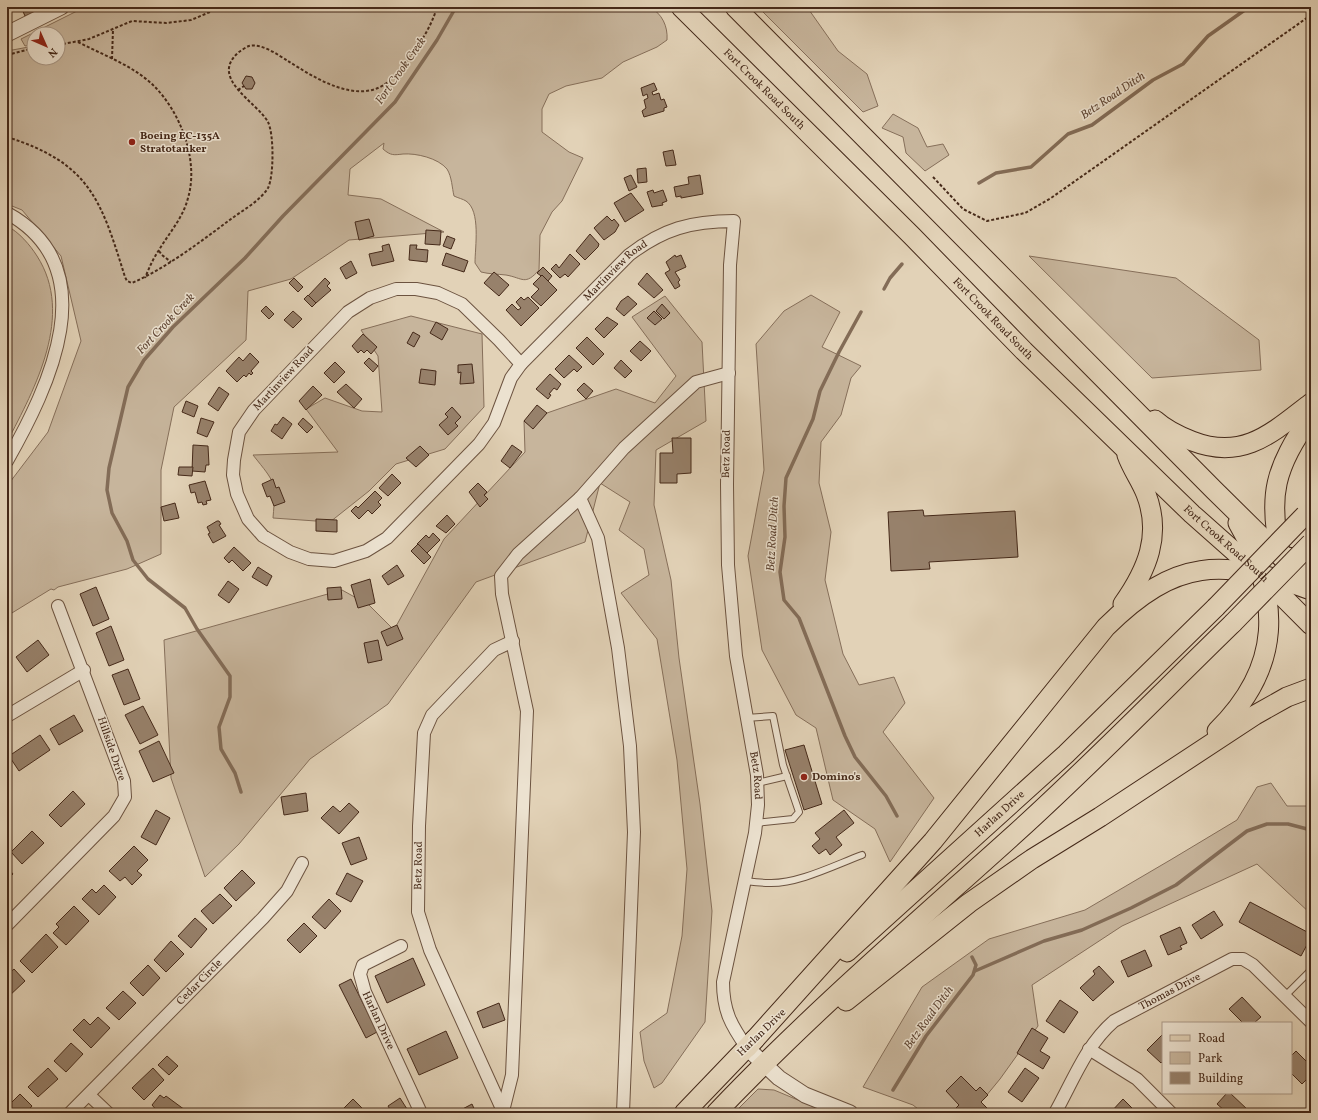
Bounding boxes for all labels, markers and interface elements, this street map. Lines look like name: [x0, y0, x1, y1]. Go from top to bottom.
north arrow: [26, 26, 66, 66]
water label: Fort Crook Creek: [372, 34, 430, 108]
text: N: [44, 44, 60, 60]
street label: Fort Crook Road South: [720, 46, 809, 134]
water label: Betz Road Ditch: [1078, 68, 1148, 124]
place label: Boeing EC-135A Stratotanker: [140, 129, 220, 157]
marker: Boeing EC-135A Stratotanker: [127, 137, 137, 147]
street label: Martinview Road: [580, 237, 650, 304]
street label: Fort Crook Road South: [949, 274, 1037, 364]
water label: Fort Crook Creek: [133, 289, 199, 358]
street label: Martinview Road: [250, 344, 318, 414]
street label: Betz Road: [719, 430, 735, 478]
water label: Betz Road Ditch: [763, 496, 783, 572]
street label: Fort Crook Road South: [1180, 502, 1272, 586]
street label: Hillside Drive: [93, 715, 129, 783]
street label: Betz Road: [745, 750, 765, 800]
place label: Domino's: [812, 770, 861, 785]
marker: Domino's: [799, 772, 809, 782]
street label: Harlan Drive: [971, 787, 1028, 840]
street label: Betz Road: [411, 841, 426, 890]
street label: Cedar Circle: [173, 956, 226, 1009]
street label: Thomas Drive: [1136, 969, 1203, 1014]
water label: Betz Road Ditch: [901, 983, 957, 1053]
street label: Harlan Drive: [358, 989, 398, 1052]
street label: Harlan Drive: [734, 1006, 790, 1060]
legend: [1162, 1022, 1292, 1094]
text: Road: [1198, 1031, 1225, 1047]
text: Park: [1198, 1051, 1223, 1067]
text: Building: [1198, 1071, 1243, 1087]

